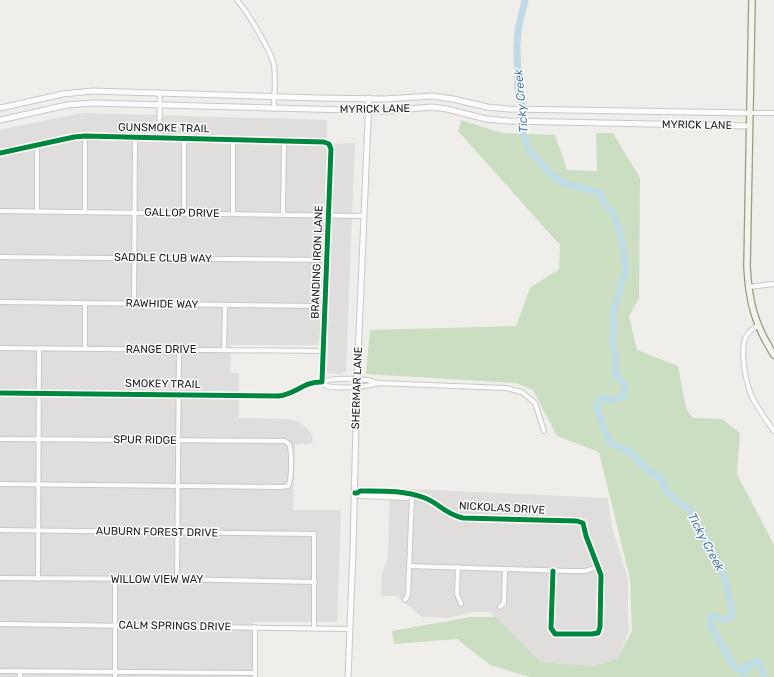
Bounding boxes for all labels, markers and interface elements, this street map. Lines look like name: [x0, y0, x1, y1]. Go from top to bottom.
water label: Ticky Creek: [511, 68, 531, 133]
street label: MYRICK LANE: [340, 102, 411, 116]
street label: MYRICK LANE: [662, 118, 733, 132]
street label: GUNSMOKE TRAIL: [118, 121, 210, 135]
street label: BRANDING IRON LANE: [309, 205, 325, 319]
street label: GALLOP DRIVE: [144, 206, 220, 220]
street label: SADDLE CLUB WAY: [114, 251, 212, 265]
street label: RAWHIDE WAY: [125, 297, 199, 311]
street label: RANGE DRIVE: [126, 343, 197, 356]
street label: SHERMAR LANE: [349, 346, 365, 429]
street label: SMOKEY TRAIL: [125, 377, 201, 391]
street label: SPUR RIDGE: [113, 433, 177, 447]
street label: NICKOLAS DRIVE: [459, 499, 546, 517]
water label: Ticky Creek: [685, 511, 728, 574]
street label: AUBURN FOREST DRIVE: [96, 524, 219, 540]
street label: WILLOW VIEW WAY: [111, 573, 203, 586]
street label: CALM SPRINGS DRIVE: [119, 619, 232, 633]

